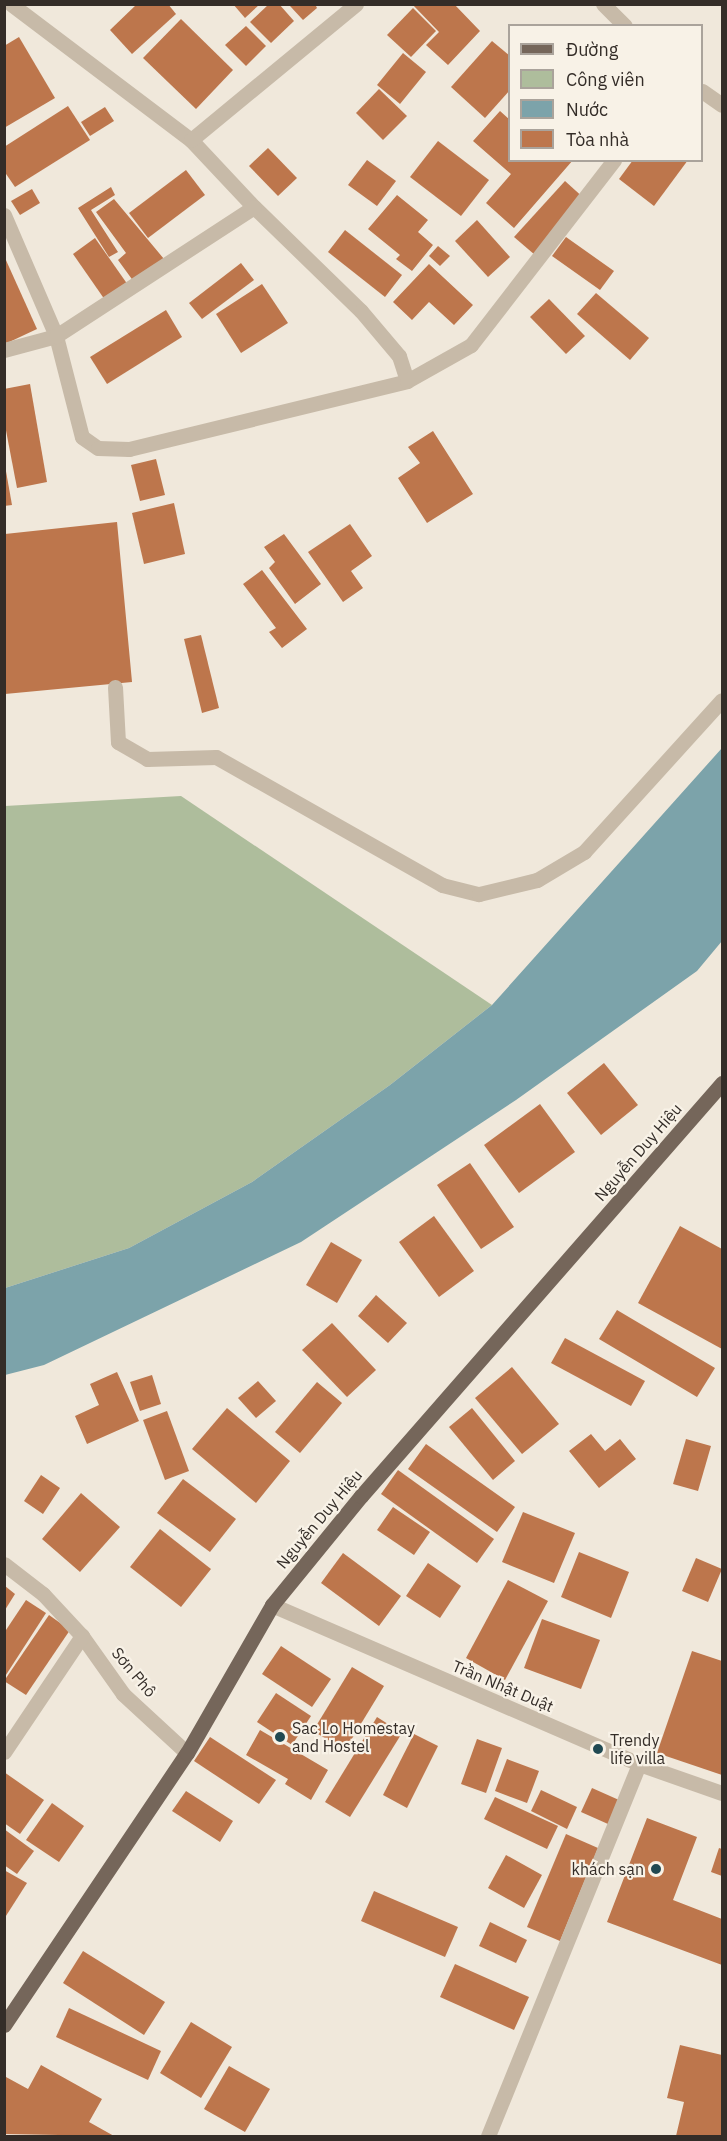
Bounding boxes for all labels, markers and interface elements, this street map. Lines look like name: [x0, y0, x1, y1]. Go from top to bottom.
legend: [508, 24, 703, 162]
text: Đường: [566, 38, 618, 61]
text: Công viên: [566, 68, 645, 91]
text: Nước: [566, 98, 608, 121]
text: Tòa nhà: [566, 128, 629, 151]
street label: Nguyễn Duy Hiệu: [590, 1099, 686, 1205]
street label: Nguyễn Duy Hiệu: [272, 1466, 366, 1572]
street label: Sơn Phô: [108, 1643, 160, 1701]
street label: Trần Nhật Duật: [450, 1656, 556, 1716]
place label: Sac Lo Homestay and Hostel: [292, 1718, 415, 1756]
marker: Sac Lo Homestay and Hostel: [273, 1730, 287, 1744]
place label: Trendy life villa: [610, 1730, 665, 1768]
marker: Trendy life villa: [591, 1742, 605, 1756]
place label: khách sạn: [572, 1859, 644, 1879]
marker: khách sạn: [649, 1862, 663, 1876]

